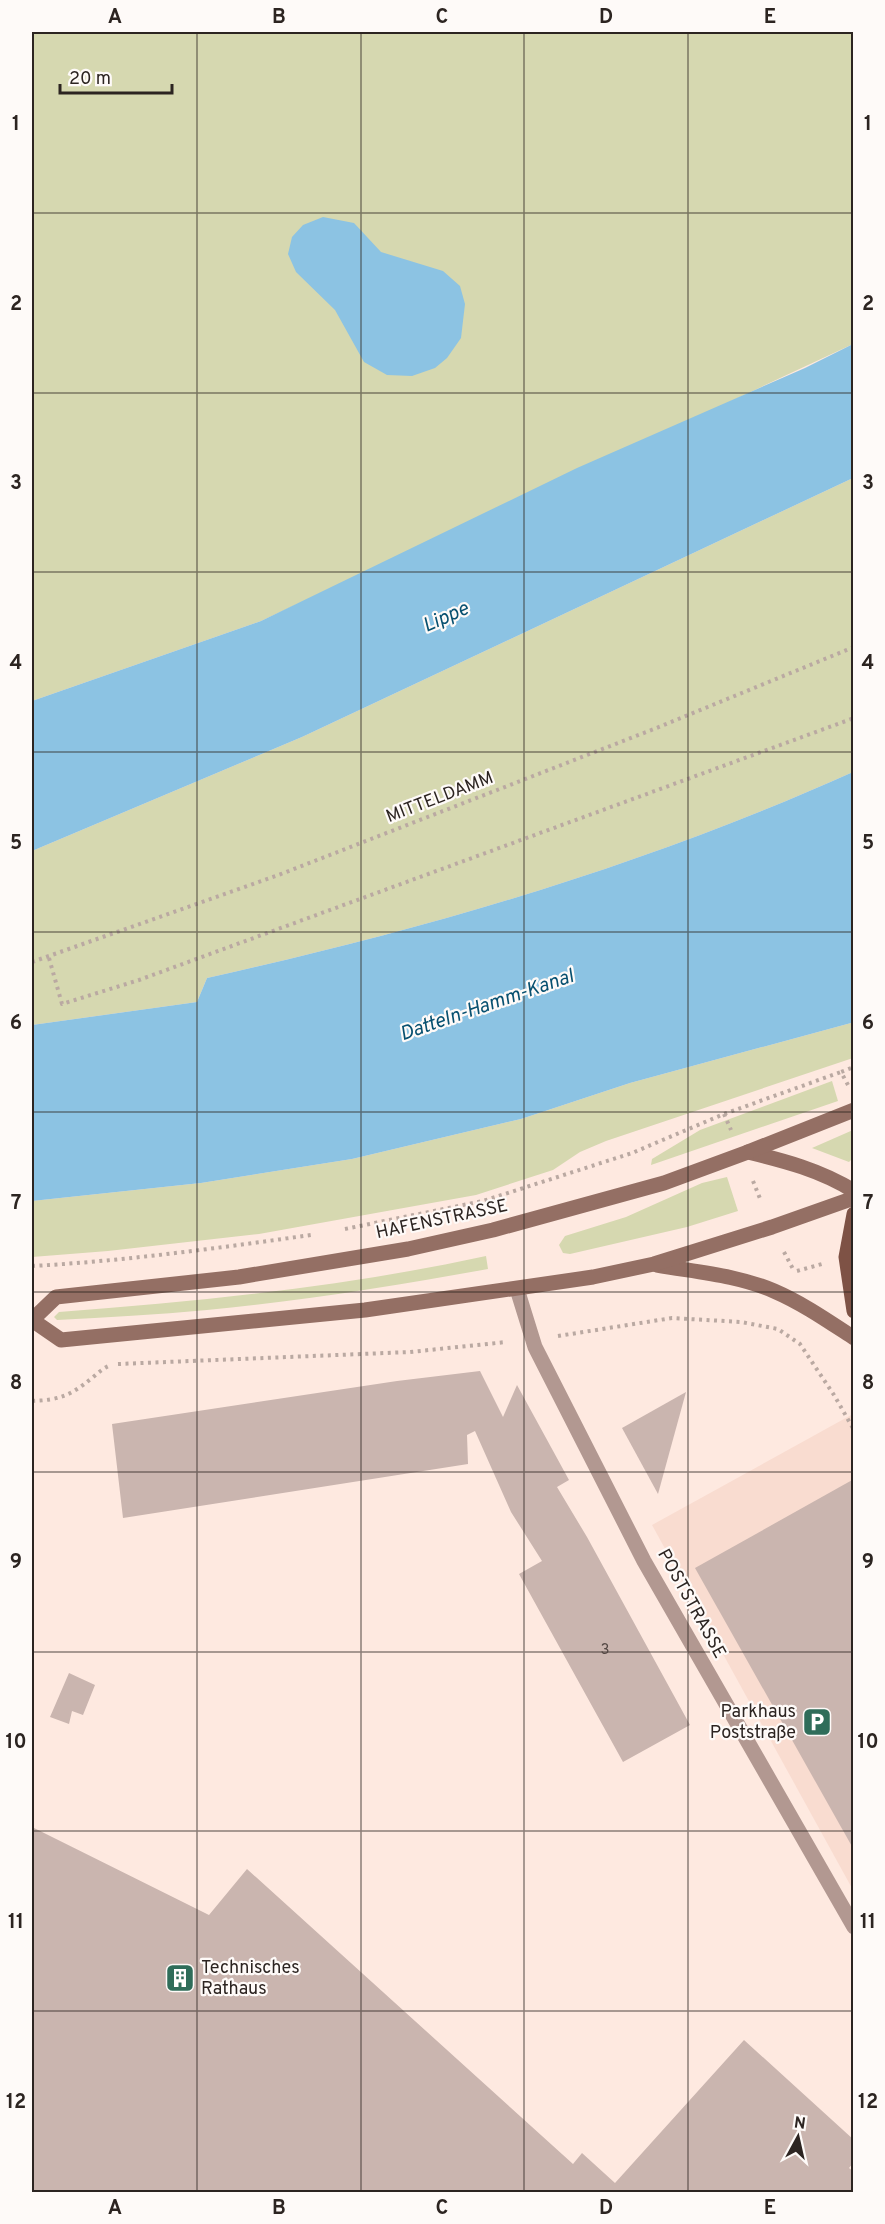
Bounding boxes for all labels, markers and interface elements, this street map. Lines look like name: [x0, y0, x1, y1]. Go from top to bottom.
text: A: [108, 5, 122, 31]
text: B: [272, 5, 286, 31]
text: C: [436, 5, 448, 31]
text: D: [599, 5, 613, 31]
text: E: [764, 5, 776, 31]
scale bar: [60, 57, 172, 95]
text: 20 m: [69, 68, 111, 91]
text: 1: [12, 112, 20, 138]
text: 1: [864, 112, 872, 138]
text: 2: [10, 292, 22, 318]
text: 2: [862, 292, 874, 318]
text: 3: [10, 471, 22, 497]
text: 3: [862, 471, 874, 497]
water label: Lippe: [419, 596, 474, 640]
text: 4: [10, 651, 22, 677]
text: 4: [862, 651, 874, 677]
street label: MITTELDAMM: [383, 767, 497, 829]
text: 5: [10, 831, 22, 857]
text: 5: [862, 831, 874, 857]
water label: Datteln-Hamm-Kanal: [397, 964, 578, 1048]
text: 6: [10, 1011, 22, 1037]
text: 6: [862, 1011, 874, 1037]
text: 7: [11, 1191, 21, 1217]
text: 7: [863, 1191, 873, 1217]
street label: HAFENSTRASSE: [374, 1195, 510, 1245]
text: 8: [10, 1371, 22, 1397]
text: 8: [862, 1371, 874, 1397]
street label: POSTSTRASSE: [651, 1545, 731, 1663]
text: 9: [10, 1550, 22, 1576]
text: 9: [862, 1550, 874, 1576]
house number: 3: [600, 1641, 610, 1660]
place label: Parkhaus Poststraße: [710, 1701, 796, 1745]
parking icon: Parkhaus Poststraße: [801, 1706, 833, 1738]
text: 10: [5, 1730, 27, 1756]
text: 10: [857, 1730, 879, 1756]
text: 11: [8, 1910, 24, 1936]
text: 11: [860, 1910, 876, 1936]
place label: Technisches Rathaus: [201, 1957, 300, 2001]
building icon: Technisches Rathaus: [164, 1962, 196, 1994]
text: 12: [6, 2090, 26, 2116]
text: 12: [858, 2090, 878, 2116]
north arrow: [768, 2107, 828, 2167]
text: N: [793, 2113, 807, 2135]
text: A: [108, 2196, 122, 2222]
text: B: [272, 2196, 286, 2222]
text: C: [436, 2196, 448, 2222]
text: D: [599, 2196, 613, 2222]
text: E: [764, 2196, 776, 2222]

